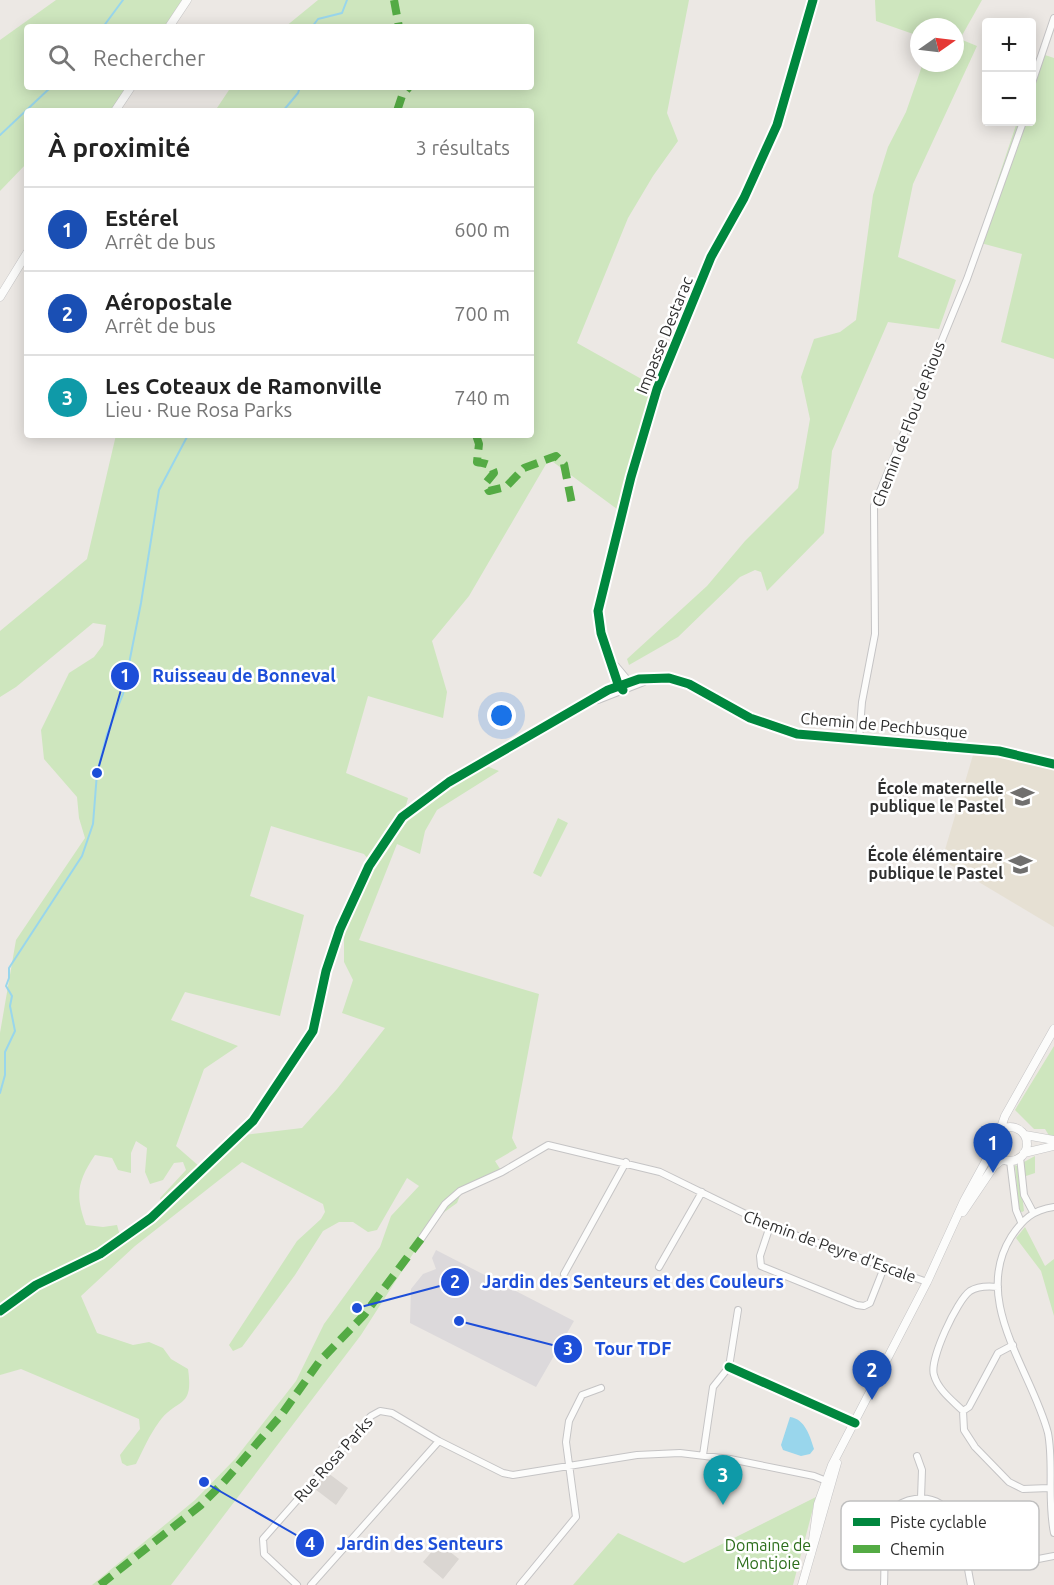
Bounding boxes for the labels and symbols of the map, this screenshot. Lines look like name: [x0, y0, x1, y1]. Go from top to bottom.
north arrow: [910, 18, 964, 72]
street label: Impasse Destarac: [632, 273, 696, 396]
street label: Chemin de Flou de Rious: [868, 339, 948, 509]
callout: Ruisseau de Bonneval: [110, 658, 347, 694]
text: 1: [120, 665, 130, 685]
text: Ruisseau de Bonneval: [152, 665, 336, 685]
your location: [487, 701, 516, 730]
street label: Chemin de Pechbusque: [800, 709, 968, 741]
place label: École maternelle publique le Pastel: [870, 777, 1004, 815]
school or university icon: École maternelle publique le Pastel: [1009, 784, 1035, 810]
place label: École élémentaire publique le Pastel: [867, 844, 1003, 882]
school or university icon: École élémentaire publique le Pastel: [1008, 851, 1034, 877]
pin: 1: [974, 1124, 1012, 1173]
street label: Chemin de Peyre d'Escale: [741, 1206, 919, 1286]
callout: Jardin des Senteurs et des Couleurs: [440, 1264, 796, 1300]
text: 2: [450, 1271, 460, 1291]
text: Jardin des Senteurs et des Couleurs: [482, 1271, 784, 1291]
callout: Tour TDF: [553, 1331, 684, 1367]
text: 3: [563, 1338, 573, 1358]
text: Tour TDF: [595, 1338, 671, 1358]
pin: 2: [852, 1350, 892, 1400]
street label: Rue Rosa Parks: [290, 1413, 376, 1505]
pin: 3: [704, 1456, 742, 1505]
legend: [841, 1501, 1039, 1570]
text: Piste cyclable: [890, 1513, 987, 1531]
callout: Jardin des Senteurs: [295, 1525, 515, 1561]
text: 4: [305, 1533, 315, 1553]
text: Jardin des Senteurs: [337, 1533, 503, 1553]
park label: Domaine de Montjoie: [725, 1536, 811, 1572]
text: Chemin: [890, 1540, 945, 1558]

